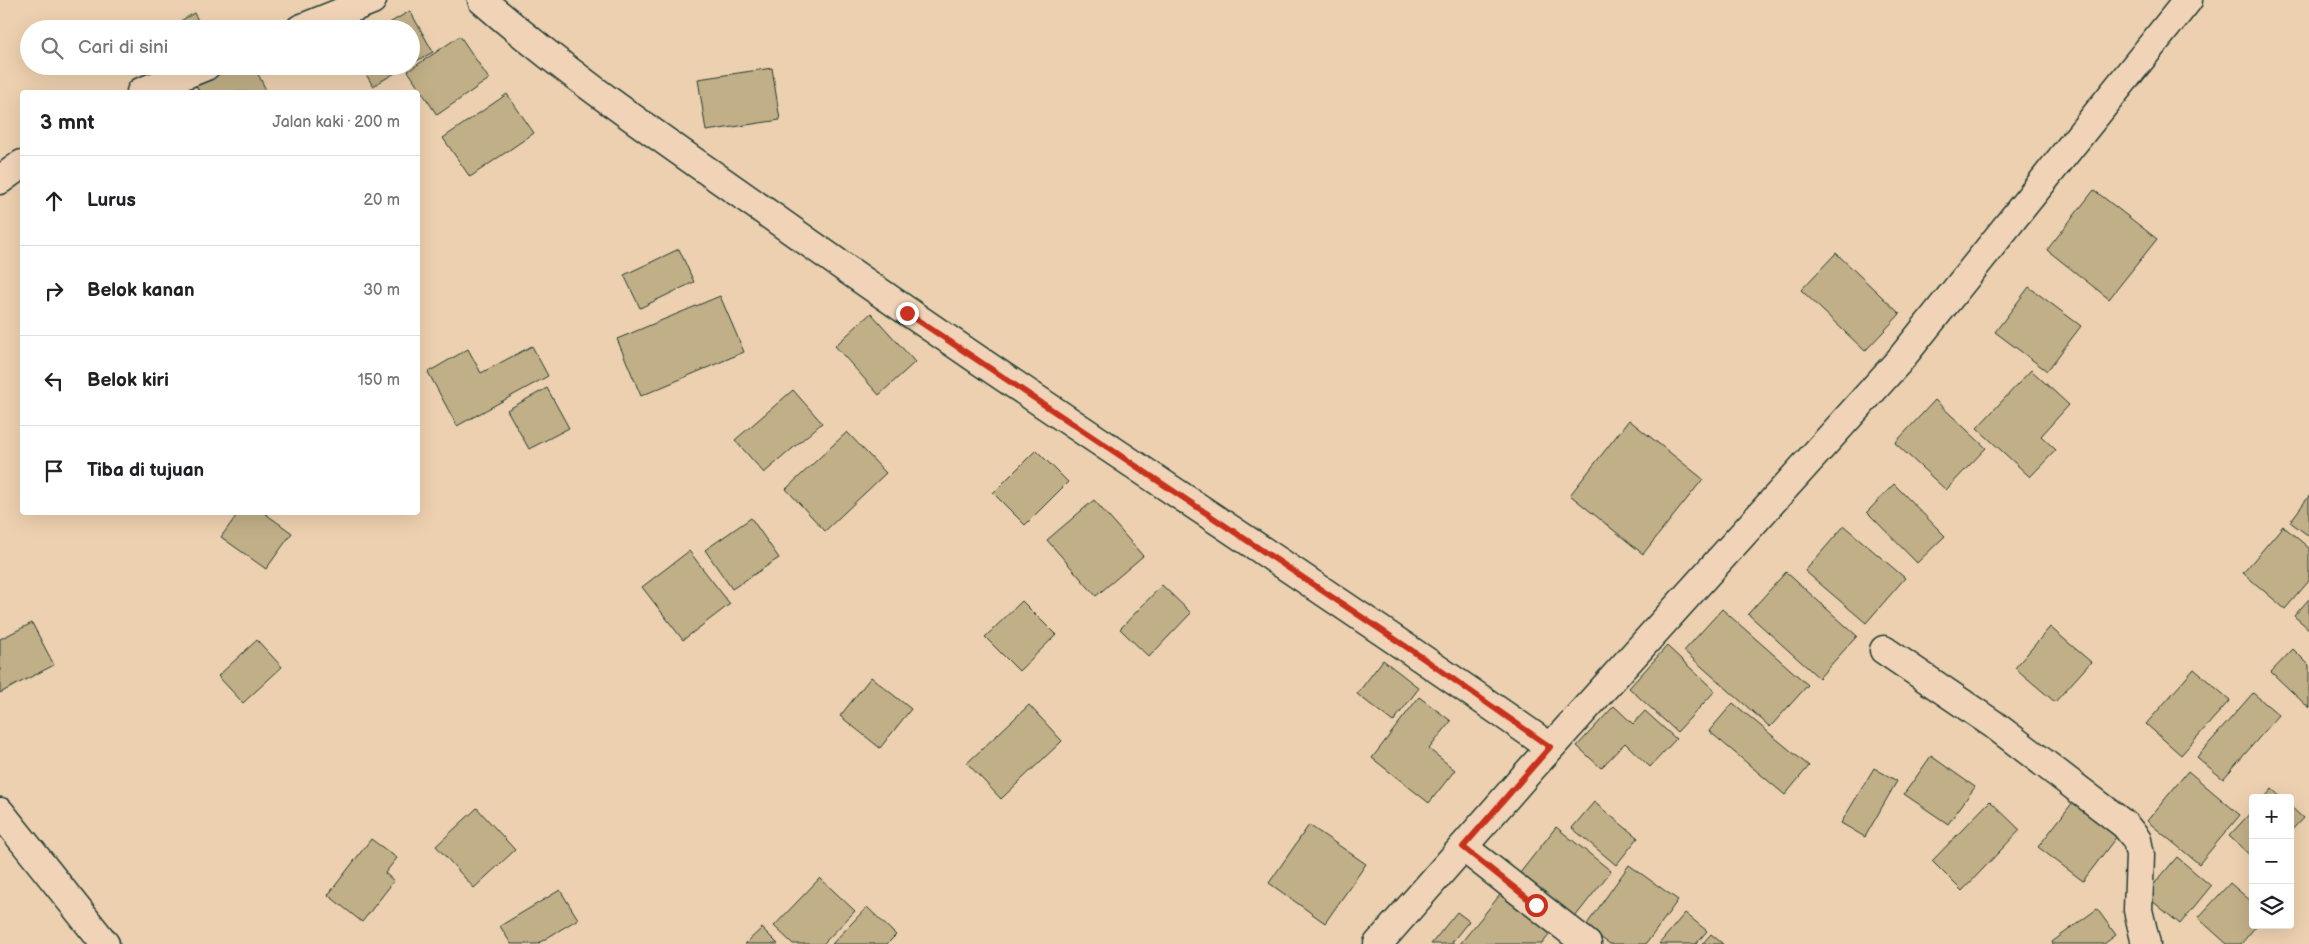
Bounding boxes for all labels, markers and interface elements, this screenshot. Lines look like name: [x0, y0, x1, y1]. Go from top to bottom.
search box: [20, 20, 420, 75]
icon: search: [38, 34, 66, 62]
text: Cari di sini: [78, 36, 168, 59]
text: 3 mnt: [40, 110, 95, 135]
text: Jalan kaki · 200 m: [273, 113, 400, 132]
icon: ahead: [40, 187, 68, 215]
text: Lurus: [87, 189, 136, 212]
text: 20 m: [364, 191, 400, 210]
icon: right: [40, 277, 68, 305]
text: Belok kanan: [87, 279, 195, 302]
text: 30 m: [363, 281, 400, 300]
route end: [896, 302, 919, 325]
icon: left: [40, 367, 68, 395]
text: Belok kiri: [87, 369, 169, 392]
text: 150 m: [358, 371, 400, 390]
icon: arrive: [40, 457, 68, 485]
text: Tiba di tujuan: [87, 459, 204, 482]
map controls: [2249, 794, 2294, 929]
button: +: [2249, 794, 2294, 839]
button: −: [2249, 839, 2294, 884]
button: layers: [2249, 884, 2294, 929]
route start: [1525, 894, 1548, 917]

